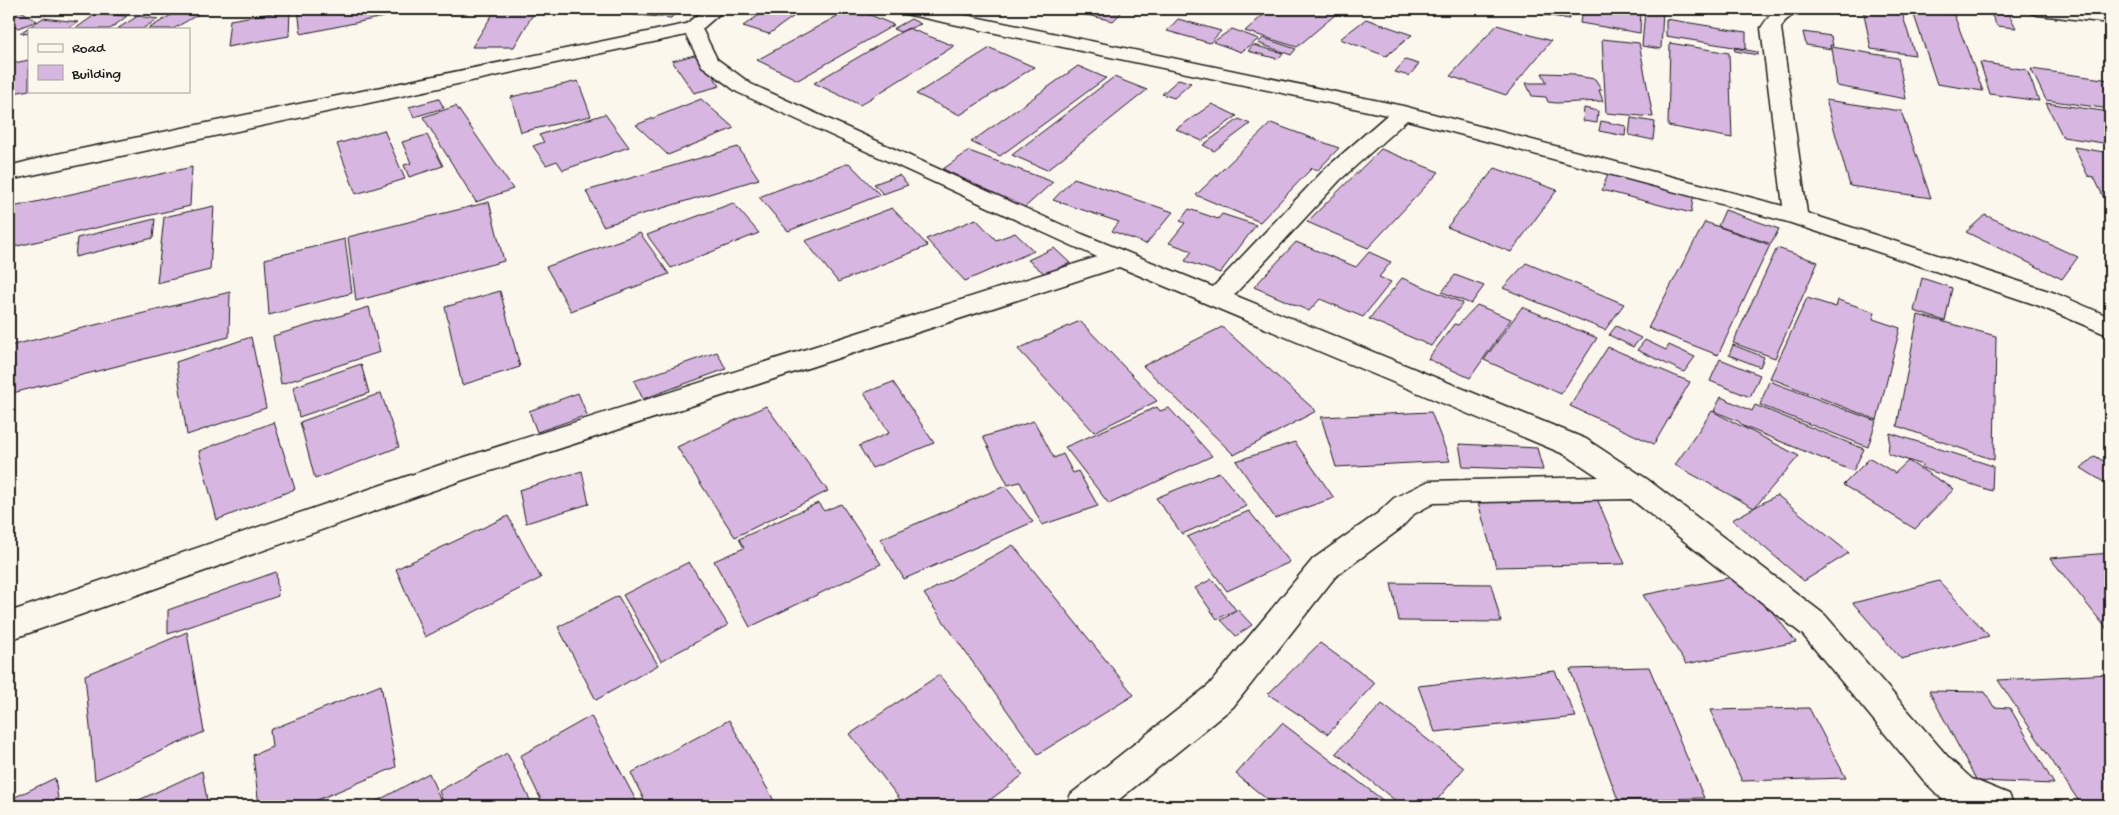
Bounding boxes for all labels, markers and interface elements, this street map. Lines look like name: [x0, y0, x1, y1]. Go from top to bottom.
legend: [28, 28, 190, 92]
text: Road: [72, 40, 106, 58]
text: Building: [71, 66, 121, 84]

